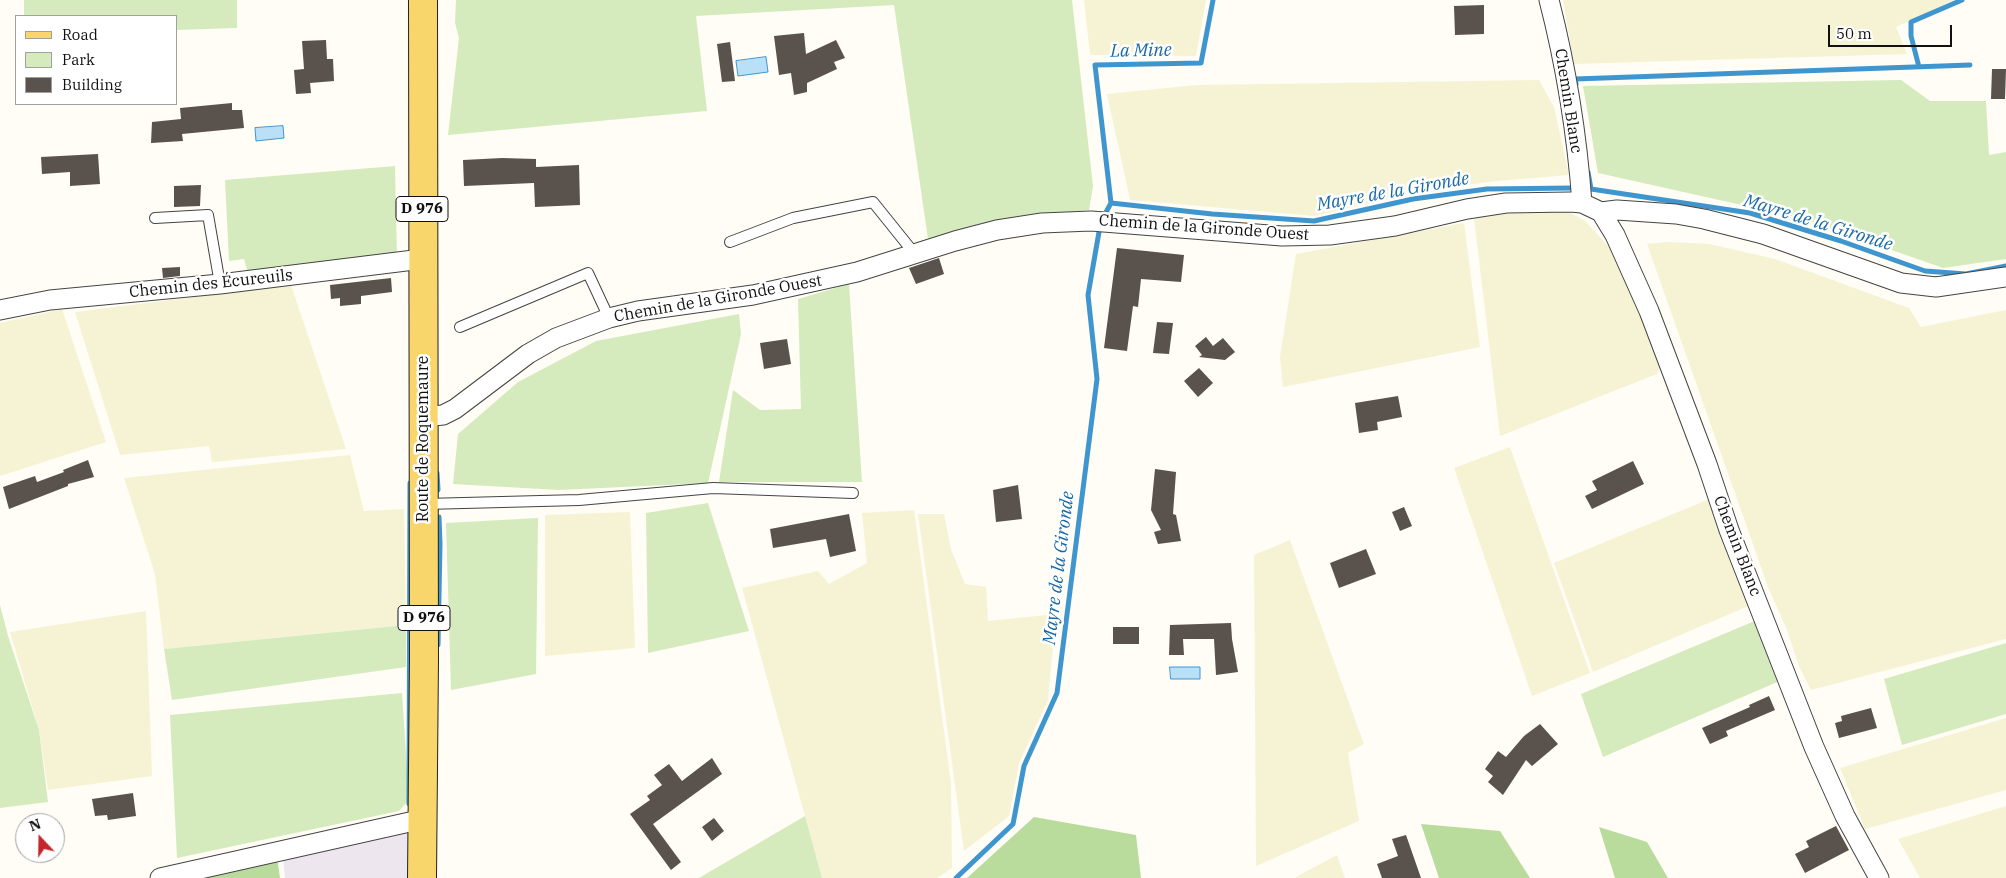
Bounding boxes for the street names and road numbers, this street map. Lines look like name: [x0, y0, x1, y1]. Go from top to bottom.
street label: Chemin Blanc: [1550, 47, 1586, 155]
road number: D 976: [396, 196, 448, 222]
street label: Chemin de la Gironde Ouest: [1098, 211, 1310, 245]
street label: Chemin des Écureuils: [128, 266, 294, 302]
street label: Chemin de la Gironde Ouest: [613, 271, 823, 327]
street label: Route de Roquemaure: [413, 356, 433, 522]
street label: Chemin Blanc: [1709, 493, 1765, 599]
road number: D 976: [398, 606, 450, 630]

